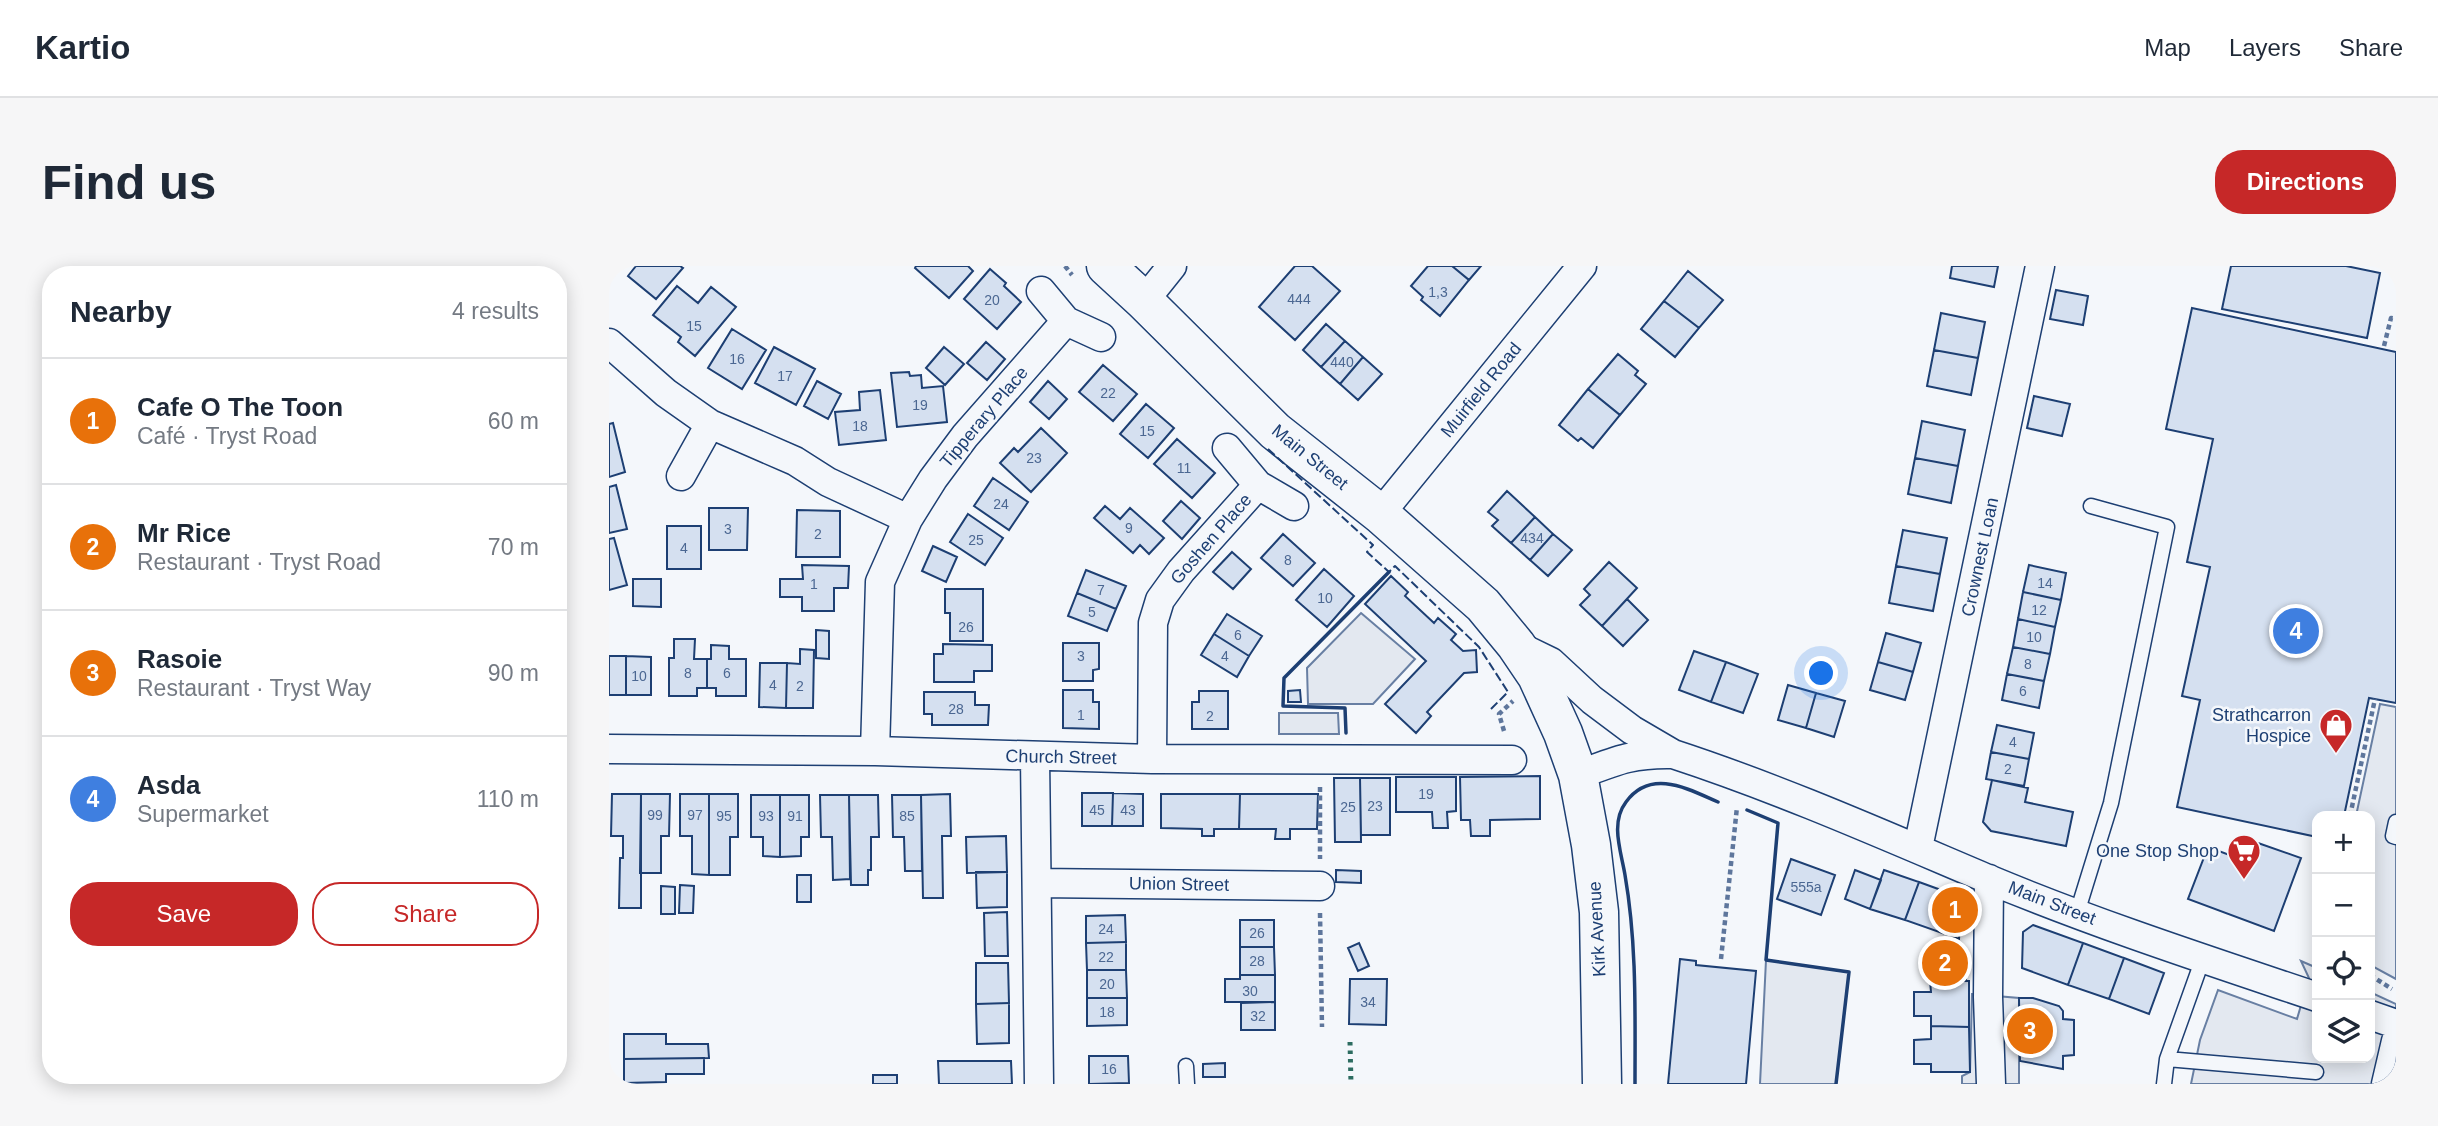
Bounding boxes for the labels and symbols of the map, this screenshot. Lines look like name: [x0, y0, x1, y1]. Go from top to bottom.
house number: 1,3: [1428, 284, 1448, 300]
house number: 444: [1287, 291, 1311, 307]
house number: 20: [984, 292, 1000, 308]
house number: 15: [686, 318, 702, 334]
street label: Muirfield Road: [1437, 339, 1525, 441]
house number: 16: [729, 351, 745, 367]
house number: 440: [1330, 354, 1354, 370]
street label: Tipperary Place: [936, 363, 1032, 471]
house number: 17: [777, 368, 793, 384]
house number: 22: [1100, 385, 1116, 401]
house number: 19: [912, 397, 928, 413]
house number: 18: [852, 418, 868, 434]
street label: Main Street: [1268, 420, 1352, 494]
house number: 15: [1139, 423, 1155, 439]
house number: 23: [1026, 450, 1042, 466]
house number: 11: [1177, 460, 1191, 476]
street label: Goshen Place: [1166, 490, 1256, 588]
house number: 24: [993, 496, 1009, 512]
street label: Crownest Loan: [1958, 496, 2002, 618]
house number: 9: [1125, 520, 1133, 536]
house number: 3: [724, 521, 732, 537]
house number: 2: [814, 526, 822, 542]
house number: 434: [1520, 530, 1544, 546]
house number: 25: [968, 532, 984, 548]
house number: 4: [680, 540, 688, 556]
house number: 8: [1284, 552, 1292, 568]
house number: 14: [2037, 575, 2053, 591]
house number: 1: [810, 576, 818, 592]
house number: 7: [1097, 582, 1105, 598]
house number: 10: [1317, 590, 1333, 606]
house number: 12: [2031, 602, 2047, 618]
house number: 5: [1088, 604, 1096, 620]
pin: 4: [2273, 605, 2319, 657]
house number: 26: [958, 619, 974, 635]
house number: 6: [1234, 627, 1242, 643]
house number: 10: [2026, 629, 2042, 645]
house number: 3: [1077, 648, 1085, 664]
house number: 4: [1221, 648, 1229, 664]
your location: [1804, 656, 1838, 690]
house number: 8: [2024, 656, 2032, 672]
house number: 8: [684, 665, 692, 681]
house number: 6: [723, 665, 731, 681]
house number: 10: [631, 668, 647, 684]
house number: 4: [769, 677, 777, 693]
house number: 2: [796, 678, 804, 694]
house number: 6: [2019, 683, 2027, 699]
house number: 28: [948, 701, 964, 717]
place label: Strathcarron Hospice: [2212, 705, 2311, 746]
shop icon: Strathcarron Hospice: [2317, 706, 2355, 755]
house number: 1: [1077, 707, 1085, 723]
house number: 2: [1206, 708, 1214, 724]
house number: 4: [2009, 734, 2017, 750]
street label: Church Street: [1005, 746, 1117, 768]
house number: 2: [2004, 761, 2012, 777]
house number: 19: [1418, 786, 1434, 802]
house number: 23: [1367, 798, 1383, 814]
house number: 25: [1340, 799, 1356, 815]
house number: 45: [1089, 802, 1105, 818]
house number: 43: [1120, 802, 1136, 818]
house number: 99: [647, 807, 663, 823]
house number: 97: [687, 807, 703, 823]
house number: 95: [716, 808, 732, 824]
house number: 93: [758, 808, 774, 824]
house number: 91: [787, 808, 803, 824]
house number: 85: [899, 808, 915, 824]
supermarket icon: One Stop Shop: [2225, 832, 2263, 881]
place label: One Stop Shop: [2096, 841, 2219, 861]
street label: Union Street: [1129, 873, 1229, 895]
street label: Main Street: [2005, 877, 2099, 929]
house number: 555a: [1790, 879, 1822, 895]
street label: Kirk Avenue: [1585, 881, 1609, 977]
pin: 1: [1932, 884, 1978, 936]
house number: 24: [1098, 921, 1114, 937]
house number: 26: [1249, 925, 1265, 941]
pin: 2: [1922, 937, 1968, 989]
house number: 22: [1098, 949, 1114, 965]
house number: 28: [1249, 953, 1265, 969]
house number: 20: [1099, 976, 1115, 992]
house number: 30: [1242, 983, 1258, 999]
house number: 34: [1360, 994, 1376, 1010]
house number: 18: [1099, 1004, 1115, 1020]
pin: 3: [2007, 1005, 2053, 1057]
house number: 32: [1250, 1008, 1266, 1024]
house number: 16: [1101, 1061, 1117, 1077]

